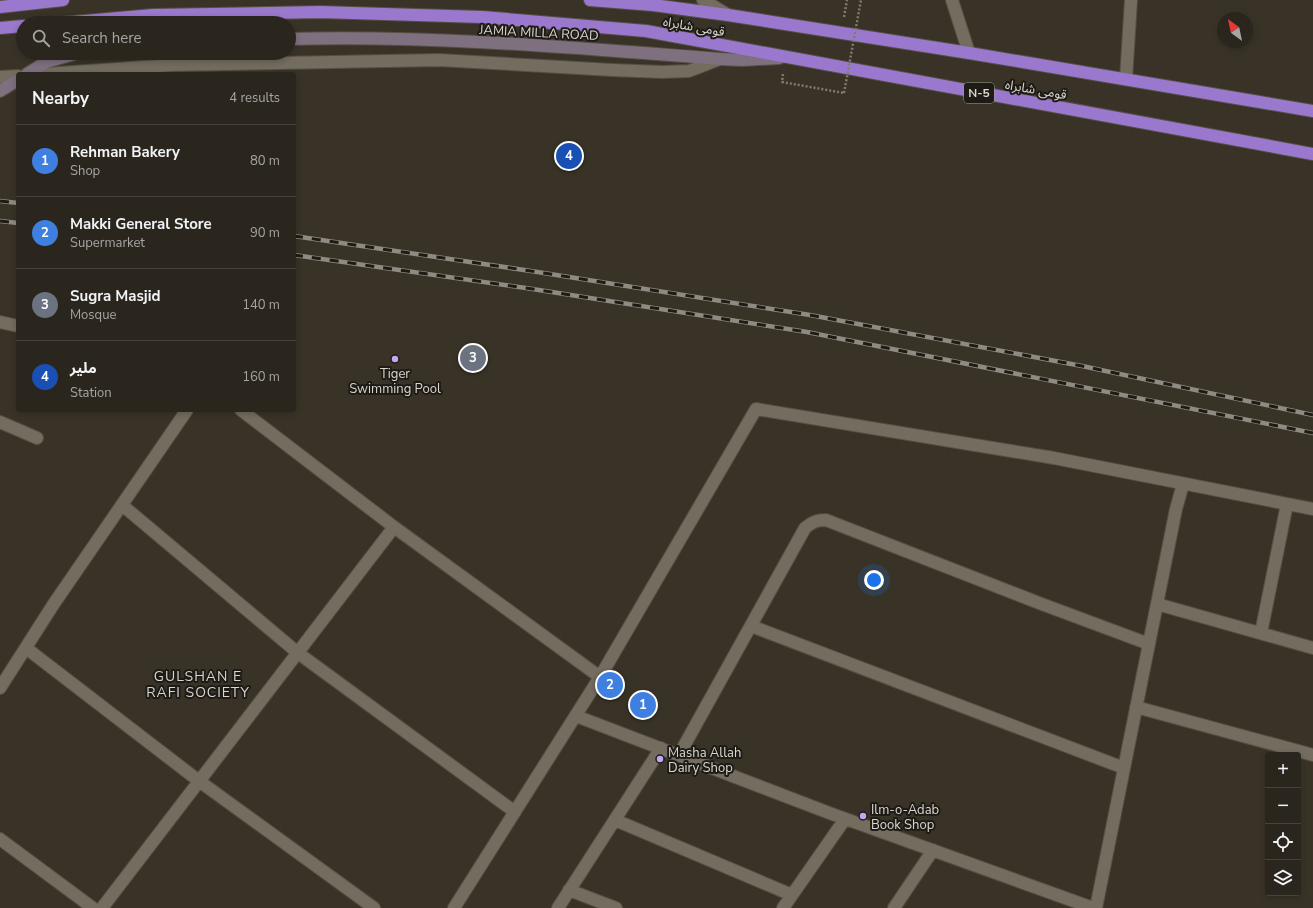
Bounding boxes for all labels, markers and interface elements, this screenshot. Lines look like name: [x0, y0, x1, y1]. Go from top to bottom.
north arrow: [1217, 12, 1253, 48]
street label: قومی شاہراہ: [662, 13, 726, 41]
search box: [16, 16, 296, 60]
street label: JAMIA MILLA ROAD: [478, 21, 599, 45]
icon: search: [30, 27, 52, 49]
text: Search here: [62, 28, 142, 48]
street label: قومی شاہراہ: [1004, 76, 1068, 104]
road number: N-5: [964, 83, 994, 103]
text: Nearby: [32, 87, 89, 110]
text: 4 results: [229, 89, 280, 107]
pin: 4: [556, 141, 582, 171]
text: Rehman Bakery: [70, 142, 180, 162]
text: 1: [41, 152, 49, 170]
text: 80 m: [250, 152, 280, 170]
text: Shop: [70, 162, 100, 180]
text: Makki General Store: [70, 214, 212, 234]
text: 2: [41, 224, 49, 242]
text: 90 m: [250, 224, 280, 242]
text: Supermarket: [70, 234, 145, 252]
text: Sugra Masjid: [70, 286, 161, 306]
text: 3: [41, 296, 49, 314]
text: 140 m: [242, 296, 280, 314]
text: Mosque: [70, 306, 116, 324]
pin: 3: [460, 343, 486, 373]
marker: Tiger Swimming Pool: [390, 354, 400, 364]
text: ملیر: [70, 358, 97, 378]
place label: Tiger Swimming Pool: [349, 365, 441, 398]
text: 4: [41, 368, 49, 386]
text: 160 m: [242, 368, 280, 386]
text: Station: [70, 384, 112, 402]
your location: [864, 570, 884, 590]
district label: GULSHAN E RAFI SOCIETY: [146, 667, 250, 702]
pin: 2: [597, 670, 623, 700]
pin: 1: [630, 690, 656, 720]
place label: Masha Allah Dairy Shop: [668, 744, 741, 777]
map controls: [1265, 752, 1301, 896]
button: +: [1265, 752, 1301, 788]
marker: Masha Allah Dairy Shop: [655, 754, 665, 764]
button: −: [1265, 788, 1301, 824]
place label: Ilm-o-Adab Book Shop: [871, 801, 939, 834]
marker: Ilm-o-Adab Book Shop: [858, 811, 868, 821]
button: locate: [1265, 824, 1301, 860]
button: layers: [1265, 860, 1301, 896]

